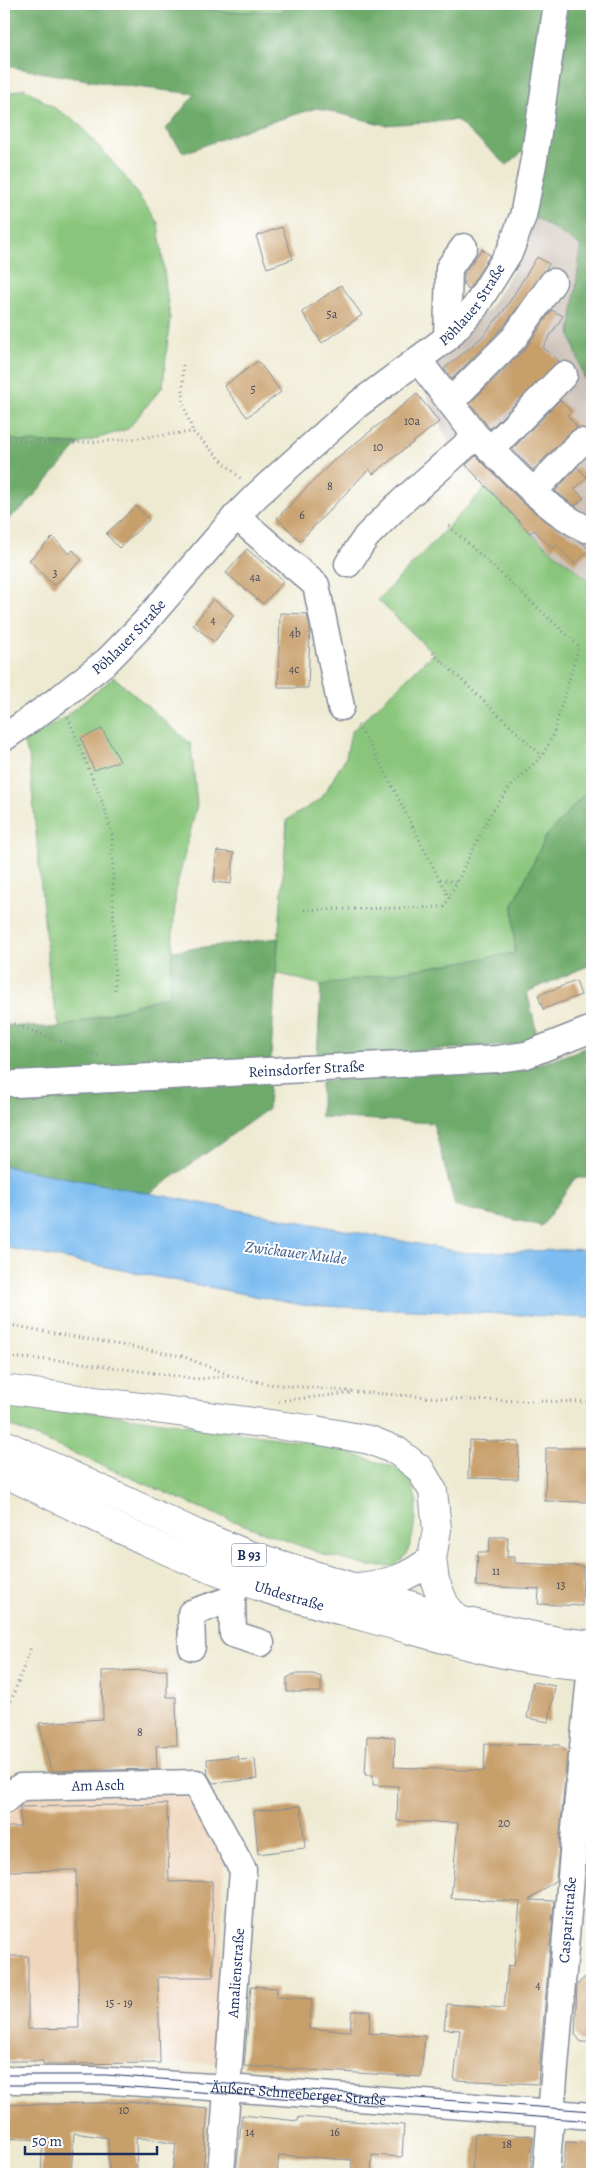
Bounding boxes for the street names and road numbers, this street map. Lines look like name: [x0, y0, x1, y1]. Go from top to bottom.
street label: Pöhlauer Straße: [435, 260, 510, 350]
street label: Pöhlauer Straße: [87, 595, 170, 679]
street label: Reinsdorfer Straße: [248, 1056, 366, 1082]
road number: B 93: [232, 1544, 266, 1566]
street label: Uhdestraße: [252, 1576, 327, 1616]
street label: Am Asch: [70, 1775, 125, 1796]
street label: Casparistraße: [554, 1876, 581, 1964]
street label: Amalienstraße: [223, 1927, 249, 2020]
street label: Äußere Schneeberger Straße: [209, 2077, 387, 2110]

